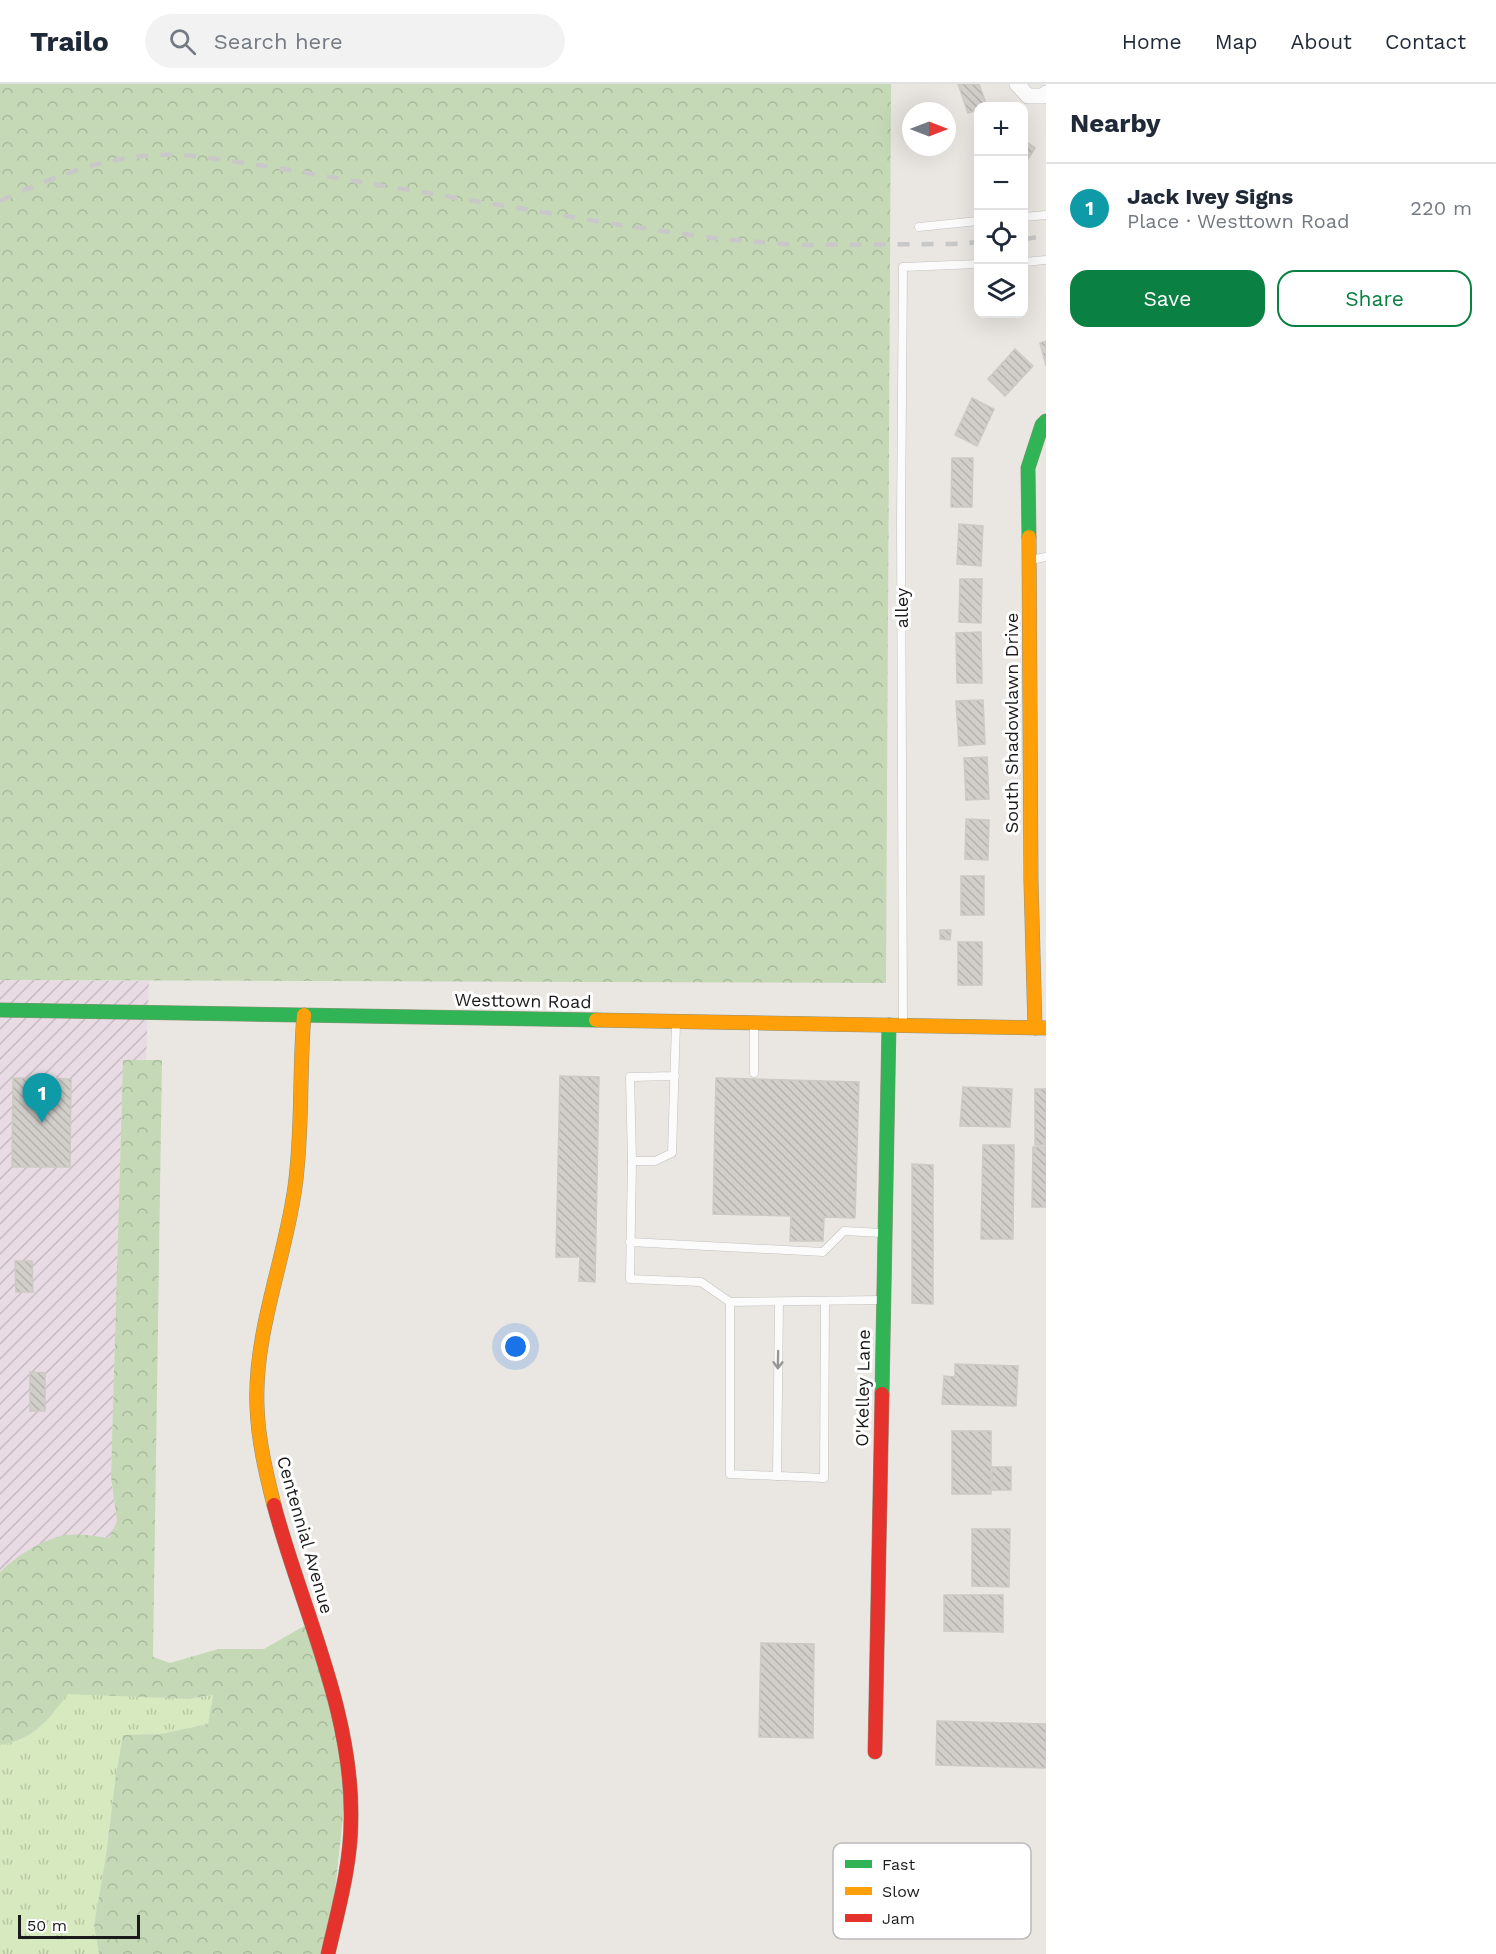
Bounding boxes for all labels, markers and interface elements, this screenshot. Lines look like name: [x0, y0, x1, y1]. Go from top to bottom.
search box: [145, 14, 565, 68]
text: Trailo: [30, 25, 109, 58]
icon: search: [166, 25, 199, 58]
text: Search here: [214, 29, 343, 54]
text: Home: [1122, 29, 1182, 54]
text: Map: [1215, 29, 1258, 54]
text: About: [1291, 29, 1352, 54]
text: Contact: [1385, 29, 1466, 54]
north arrow: [902, 102, 956, 156]
map controls: [974, 102, 1028, 318]
button: +: [974, 102, 1028, 156]
text: Nearby: [1070, 108, 1161, 138]
button: −: [974, 156, 1028, 210]
text: Jack Ivey Signs: [1127, 184, 1293, 209]
text: 1: [1085, 196, 1094, 220]
text: 220 m: [1410, 196, 1472, 220]
text: Place · Westtown Road: [1127, 209, 1350, 233]
button: locate: [974, 210, 1028, 264]
button: layers: [974, 264, 1028, 318]
button: Save: [1070, 270, 1265, 327]
button: Share: [1277, 270, 1472, 327]
street label: alley: [891, 587, 912, 628]
street label: South Shadowlawn Drive: [1001, 613, 1022, 833]
street label: Westtown Road: [454, 989, 592, 1012]
pin: 1: [22, 1074, 62, 1123]
street label: O'Kelley Lane: [851, 1329, 874, 1447]
your location: [501, 1332, 530, 1361]
one-way arrow: [773, 1350, 784, 1370]
street label: Centennial Avenue: [273, 1454, 338, 1616]
legend: [833, 1843, 1031, 1939]
text: Fast: [882, 1855, 915, 1874]
text: Slow: [882, 1882, 920, 1901]
text: Jam: [882, 1909, 915, 1928]
scale bar: [18, 1912, 140, 1940]
text: 50 m: [27, 1916, 67, 1935]

